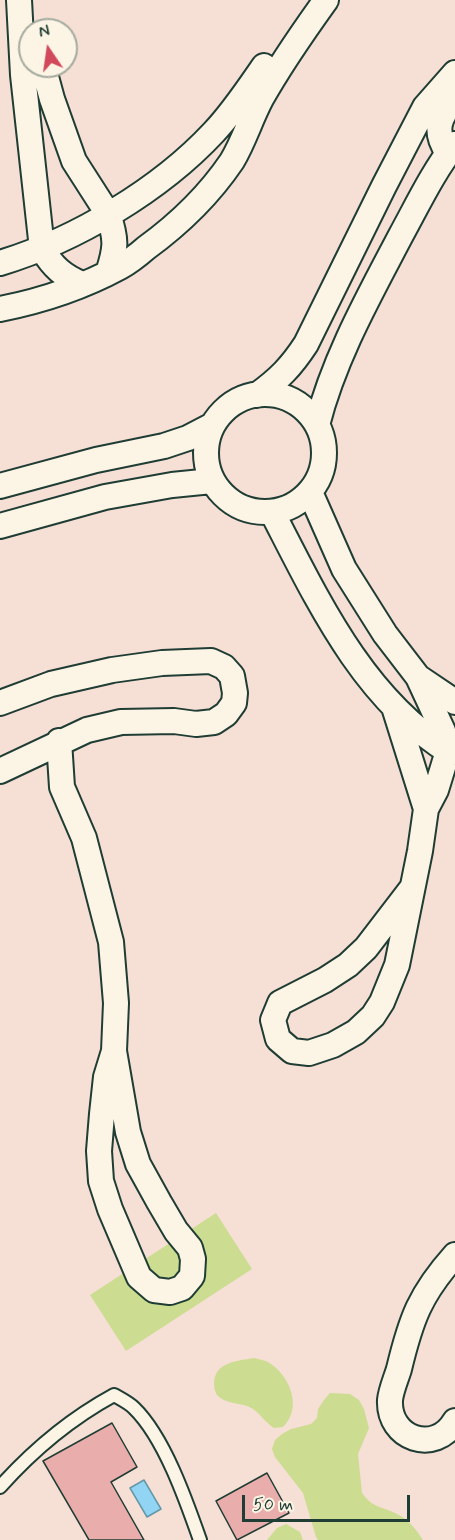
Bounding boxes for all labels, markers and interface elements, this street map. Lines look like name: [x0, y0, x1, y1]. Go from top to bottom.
north arrow: [18, 18, 78, 78]
text: N: [37, 20, 52, 43]
scale bar: [245, 1483, 413, 1521]
text: 50 m: [253, 1493, 293, 1517]

